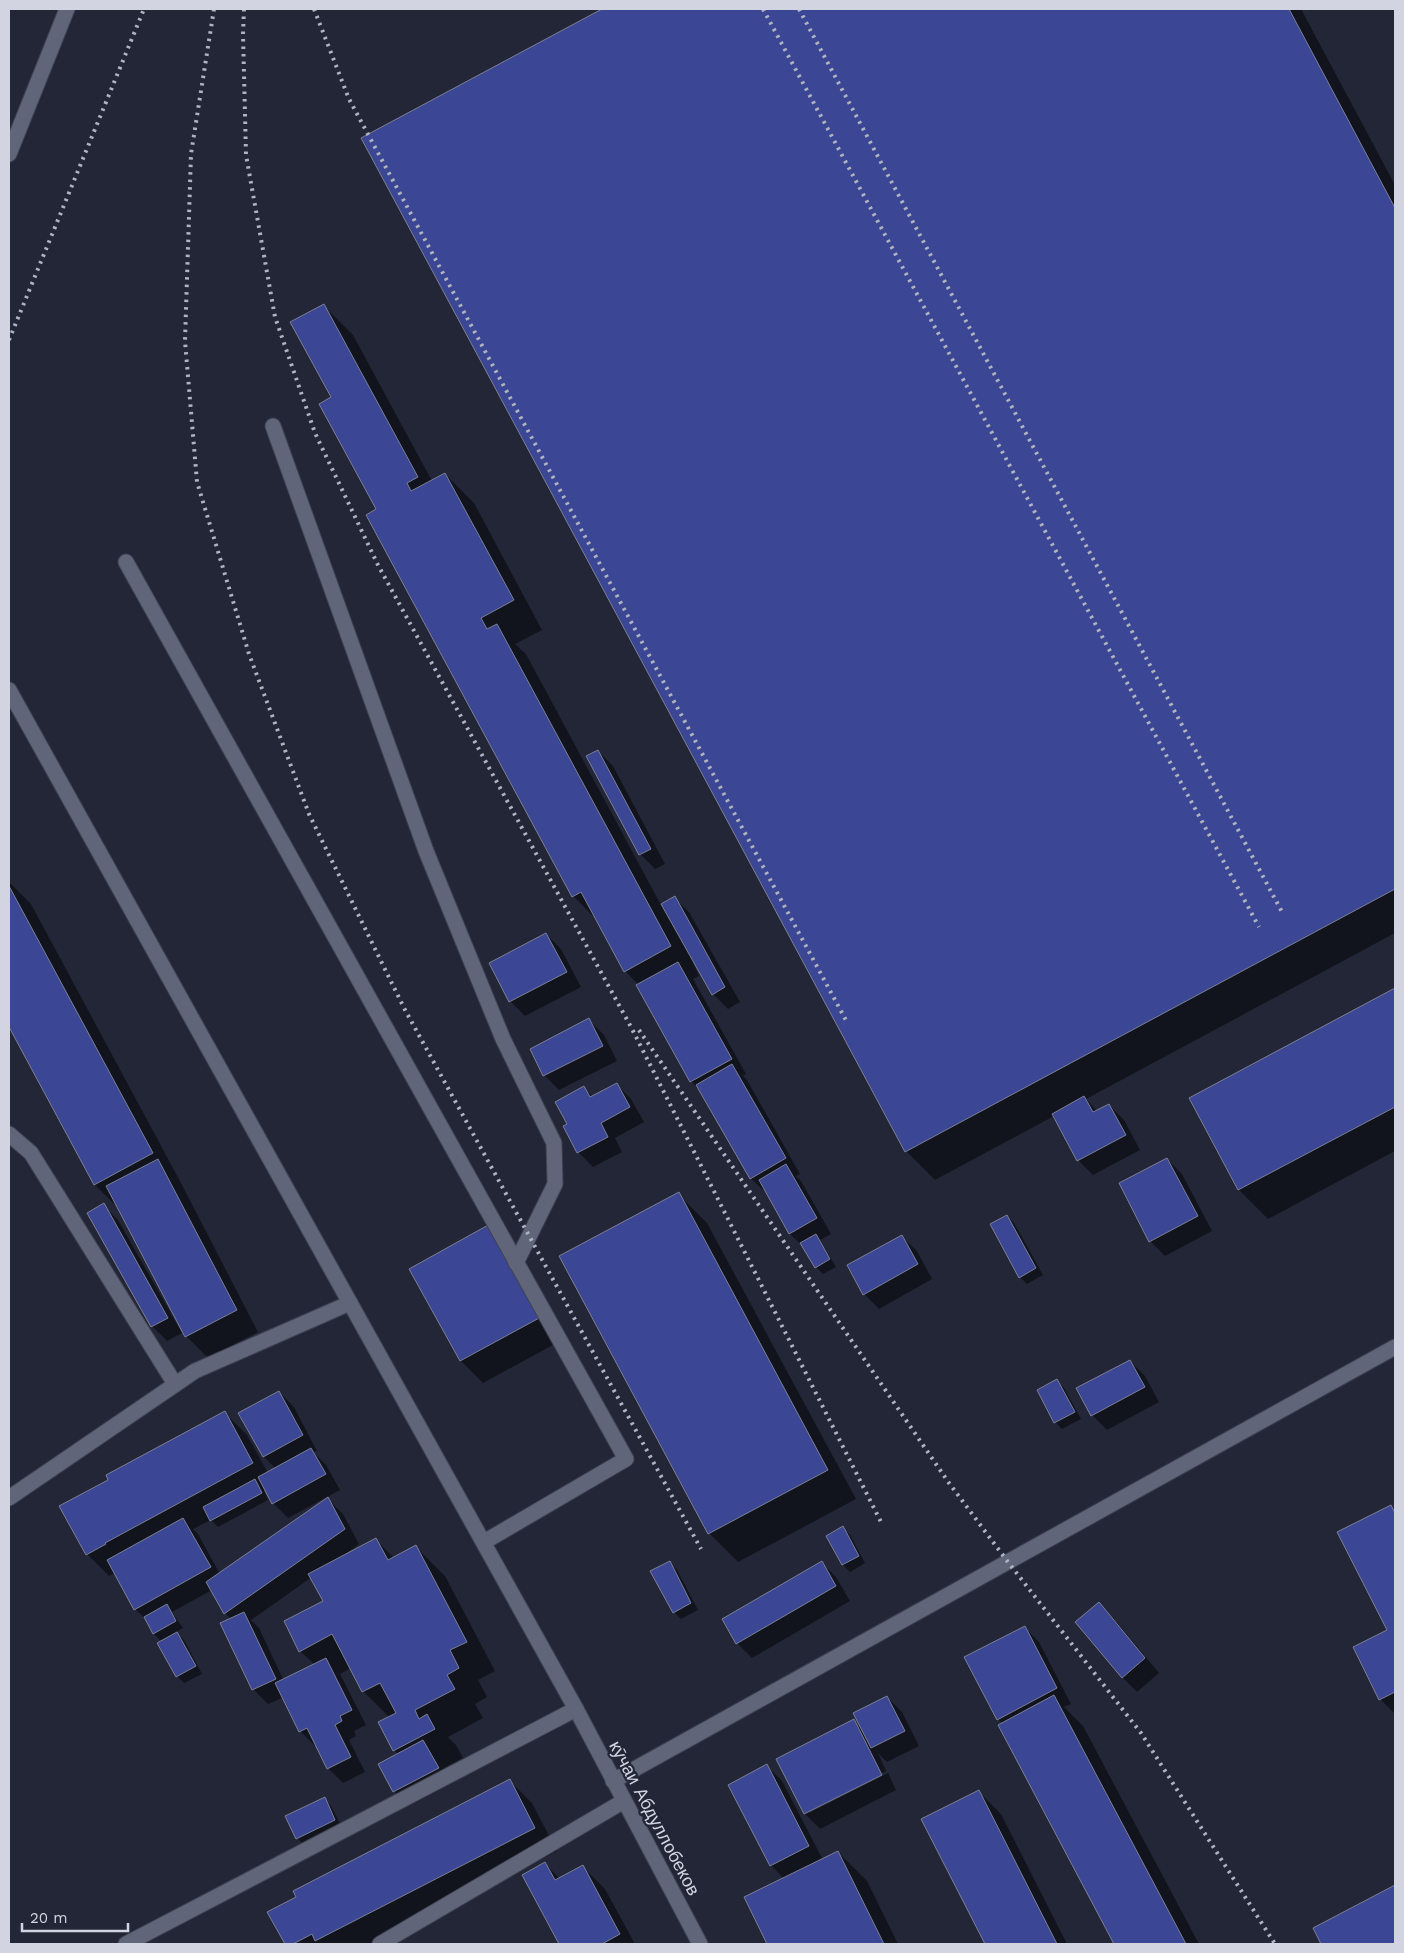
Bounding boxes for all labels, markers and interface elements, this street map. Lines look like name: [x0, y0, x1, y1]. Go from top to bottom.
street label: кӯчаи Абдуллобеков: [605, 1737, 705, 1899]
scale bar: [22, 1900, 129, 1932]
text: 20 m: [30, 1909, 68, 1927]

